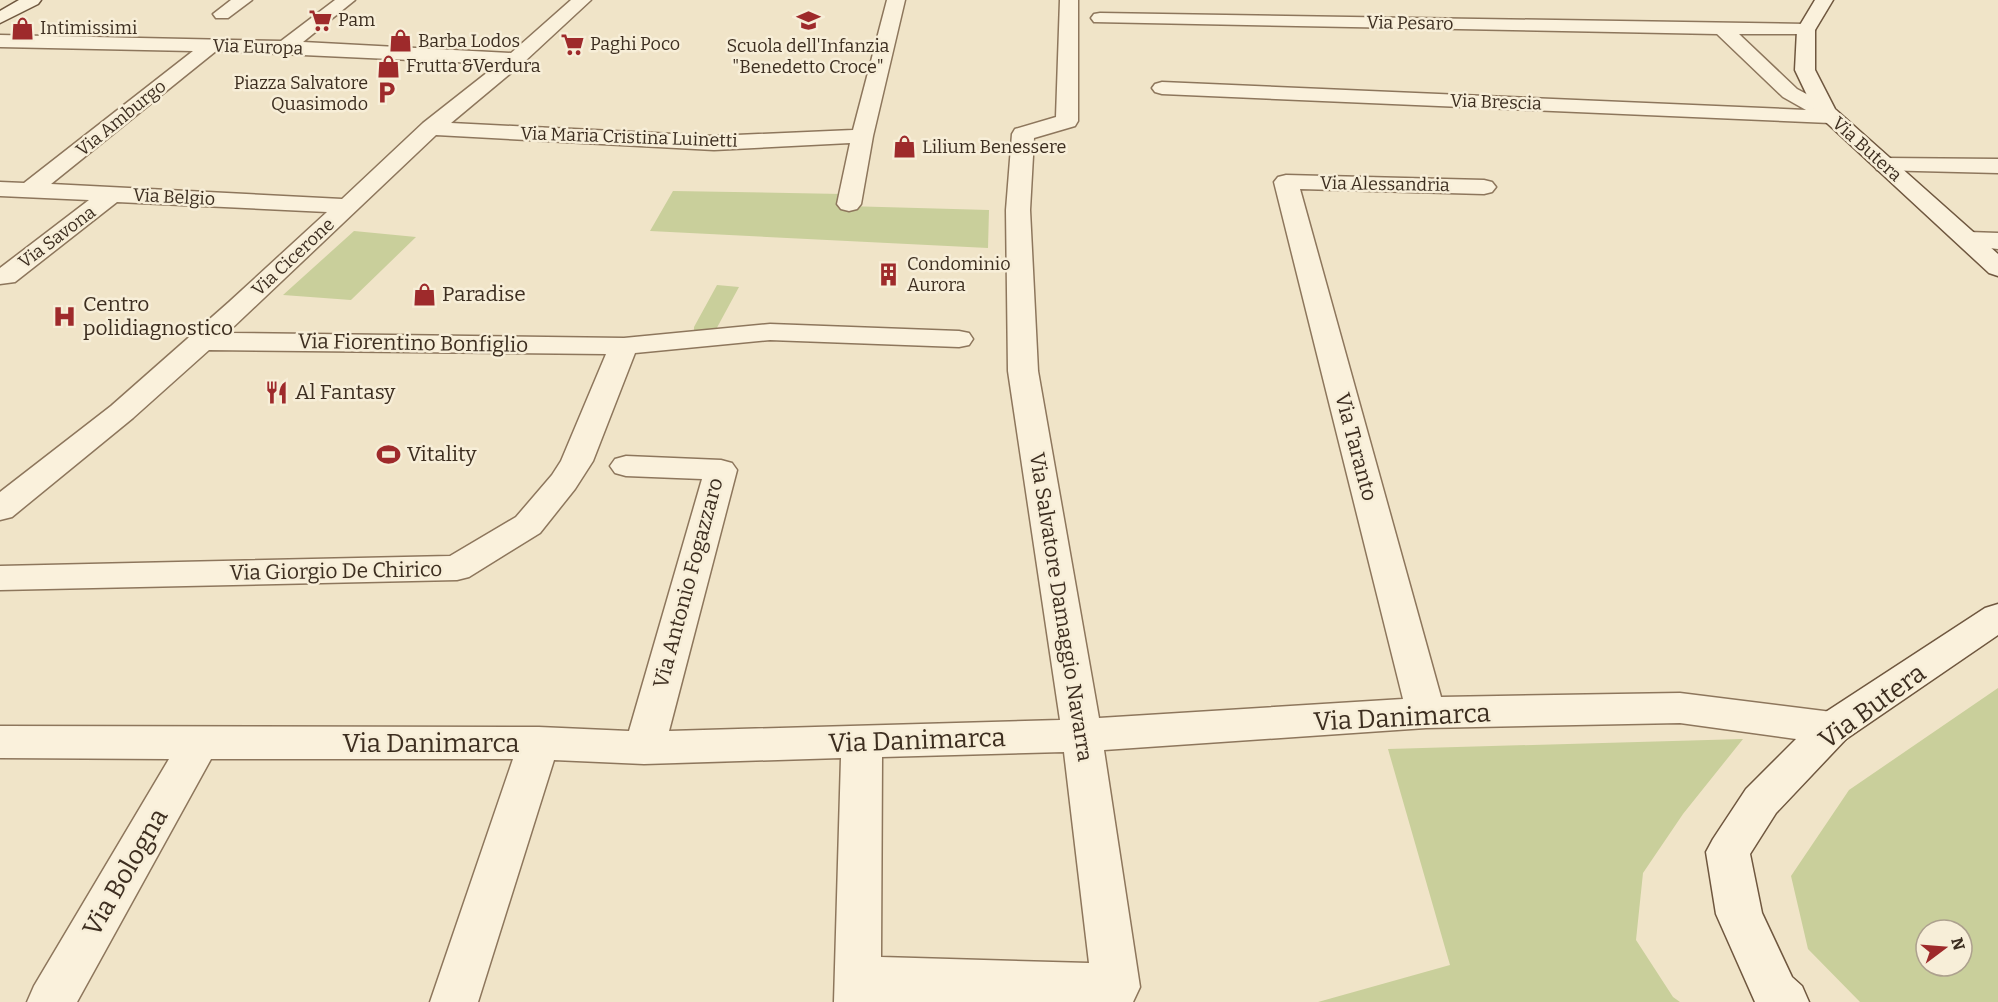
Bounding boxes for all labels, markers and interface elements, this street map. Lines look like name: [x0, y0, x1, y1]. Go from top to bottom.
supermarket icon: Pam: [307, 7, 333, 33]
school or university icon: Scuola dell'Infanzia "Benedetto Croce": [795, 7, 821, 33]
place label: Pam: [338, 9, 375, 31]
street label: Via Pesaro: [1366, 11, 1454, 35]
shop icon: Intimissimi: [9, 15, 35, 41]
place label: Intimissimi: [40, 17, 137, 39]
shop icon: Barba Lodos: [387, 28, 413, 54]
place label: Barba Lodos: [418, 30, 520, 52]
supermarket icon: Paghi Poco: [559, 31, 585, 57]
place label: Paghi Poco: [590, 33, 680, 55]
street label: Via Europa: [212, 34, 304, 60]
place label: Scuola dell'Infanzia "Benedetto Croce": [727, 35, 890, 78]
shop icon: Frutta &Verdura: [375, 53, 401, 79]
place label: Frutta &Verdura: [406, 55, 541, 77]
place label: Piazza Salvatore Quasimodo: [234, 72, 368, 115]
street label: Via Amburgo: [72, 75, 170, 161]
parking icon: Piazza Salvatore Quasimodo: [373, 80, 399, 106]
street label: Via Brescia: [1450, 89, 1542, 115]
street label: Via Butera: [1828, 112, 1906, 186]
street label: Via Maria Cristina Luinetti: [520, 122, 738, 152]
shop icon: Lilium Benessere: [891, 134, 917, 160]
place label: Lilium Benessere: [922, 136, 1066, 158]
street label: Via Alessandria: [1320, 172, 1450, 196]
street label: Via Belgio: [132, 184, 216, 210]
street label: Via Savona: [14, 201, 100, 273]
street label: Via Cicerone: [247, 213, 339, 301]
place label: Condominio Aurora: [907, 253, 1011, 296]
building icon: Condominio Aurora: [876, 261, 902, 287]
shop icon: Paradise: [411, 281, 437, 307]
place label: Paradise: [442, 281, 526, 307]
place label: Centro polidiagnostico: [83, 291, 233, 341]
hospital icon: Centro polidiagnostico: [52, 303, 78, 329]
street label: Via Fiorentino Bonfiglio: [298, 328, 528, 358]
restaurant icon: Al Fantasy: [264, 379, 290, 405]
place label: Al Fantasy: [295, 379, 396, 405]
street label: Via Taranto: [1329, 390, 1383, 504]
sports icon: Vitality: [376, 441, 402, 467]
place label: Vitality: [407, 441, 477, 467]
street label: Via Salvatore Damaggio Navarra: [1024, 451, 1098, 764]
street label: Via Antonio Fogazzaro: [647, 475, 729, 691]
street label: Via Giorgio De Chirico: [230, 556, 442, 586]
street label: Via Butera: [1813, 657, 1932, 755]
street label: Via Danimarca: [1313, 697, 1491, 738]
street label: Via Danimarca: [828, 722, 1006, 759]
street label: Via Danimarca: [342, 728, 520, 759]
street label: Via Bologna: [76, 803, 174, 942]
north arrow: [1914, 918, 1974, 978]
text: N: [1947, 935, 1969, 953]

